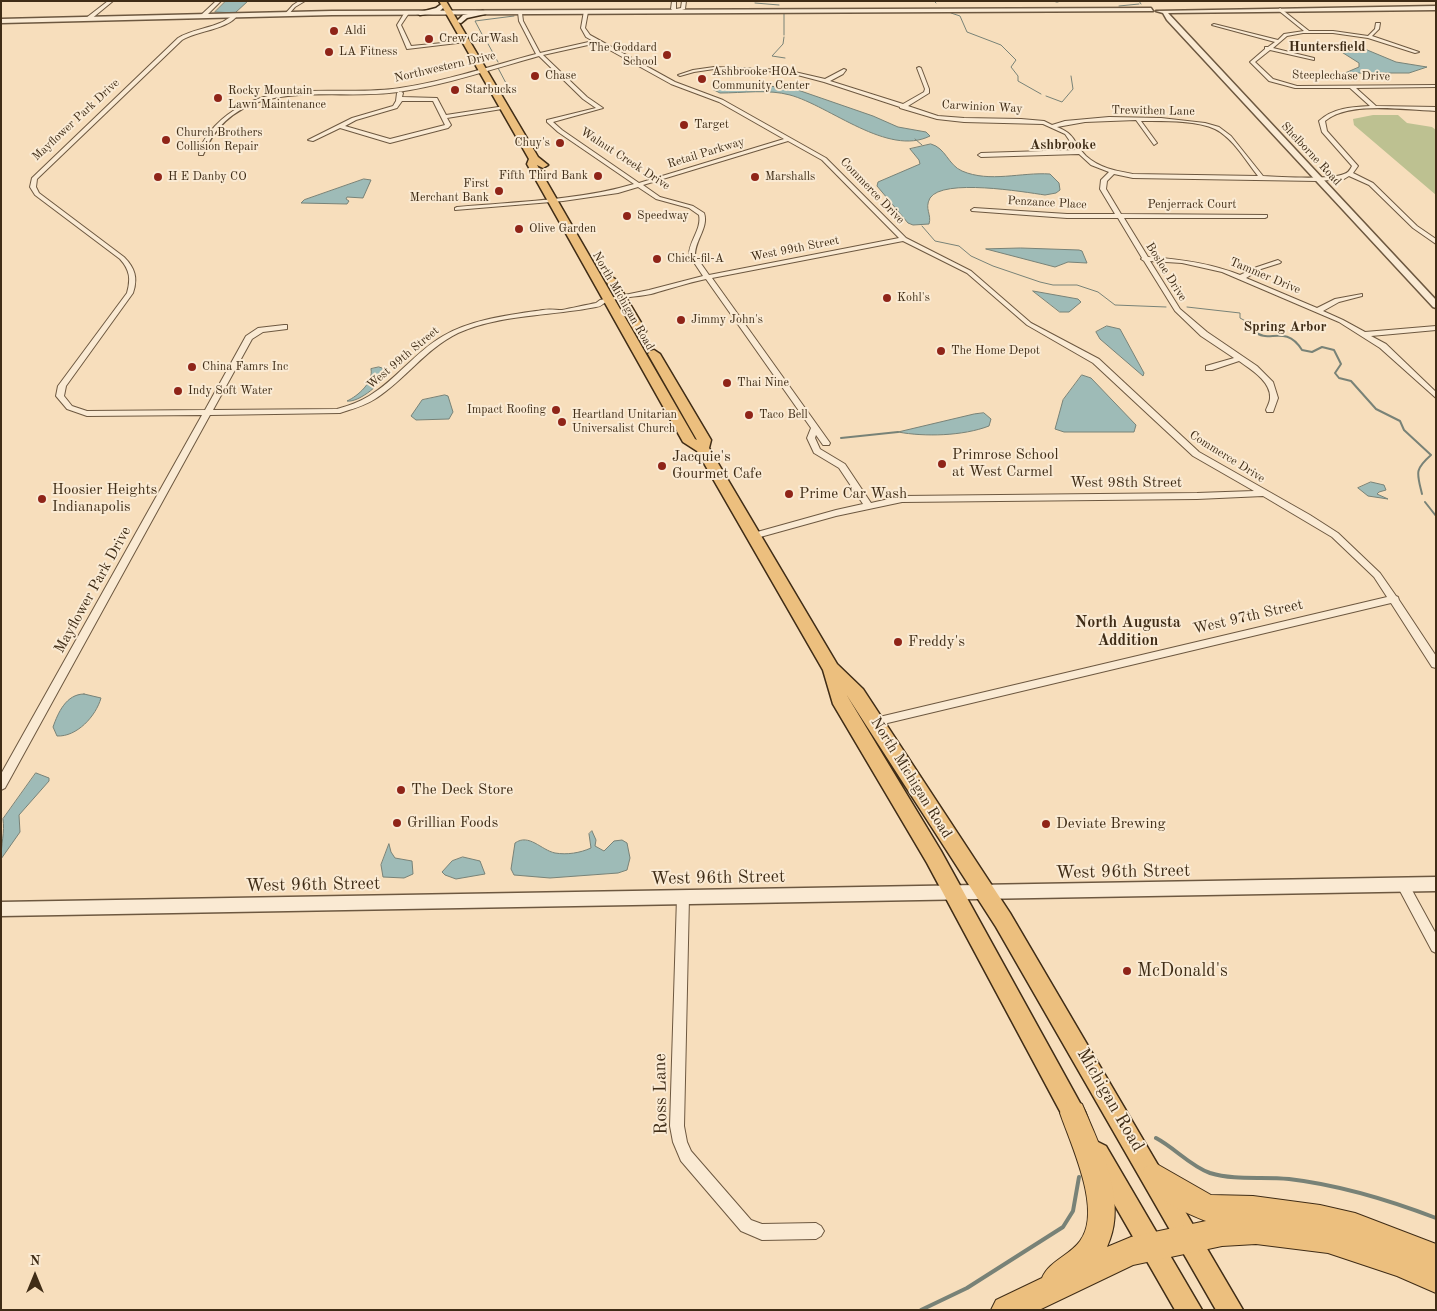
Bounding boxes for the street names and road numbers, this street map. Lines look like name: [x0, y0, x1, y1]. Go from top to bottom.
street label: Northwestern Drive: [393, 48, 497, 86]
street label: Steeplechase Drive: [1292, 68, 1390, 84]
street label: Mayflower Park Drive: [30, 76, 122, 164]
street label: Carwinion Way: [941, 98, 1023, 116]
street label: Trewithen Lane: [1111, 103, 1195, 119]
street label: Shelborne Road: [1278, 119, 1344, 189]
street label: Walnut Creek Drive: [578, 125, 672, 193]
street label: Retail Parkway: [666, 134, 746, 172]
street label: Commerce Drive: [837, 155, 907, 227]
street label: Penzance Place: [1007, 194, 1087, 212]
street label: Penjerrack Court: [1147, 198, 1237, 212]
street label: West 99th Street: [750, 233, 840, 265]
street label: Bosloe Drive: [1142, 240, 1190, 304]
street label: North Michigan Road: [589, 249, 657, 353]
street label: Tammer Drive: [1227, 255, 1303, 297]
street label: West 99th Street: [364, 324, 442, 392]
street label: Commerce Drive: [1187, 428, 1267, 486]
street label: West 98th Street: [1070, 474, 1182, 492]
street label: Mayflower Park Drive: [51, 523, 135, 657]
street label: West 97th Street: [1191, 596, 1305, 638]
street label: North Michigan Road: [866, 714, 956, 842]
street label: West 96th Street: [1056, 860, 1190, 884]
street label: West 96th Street: [651, 866, 785, 890]
street label: West 96th Street: [246, 873, 380, 897]
street label: Michigan Road: [1072, 1044, 1148, 1156]
street label: Ross Lane: [649, 1053, 673, 1135]

